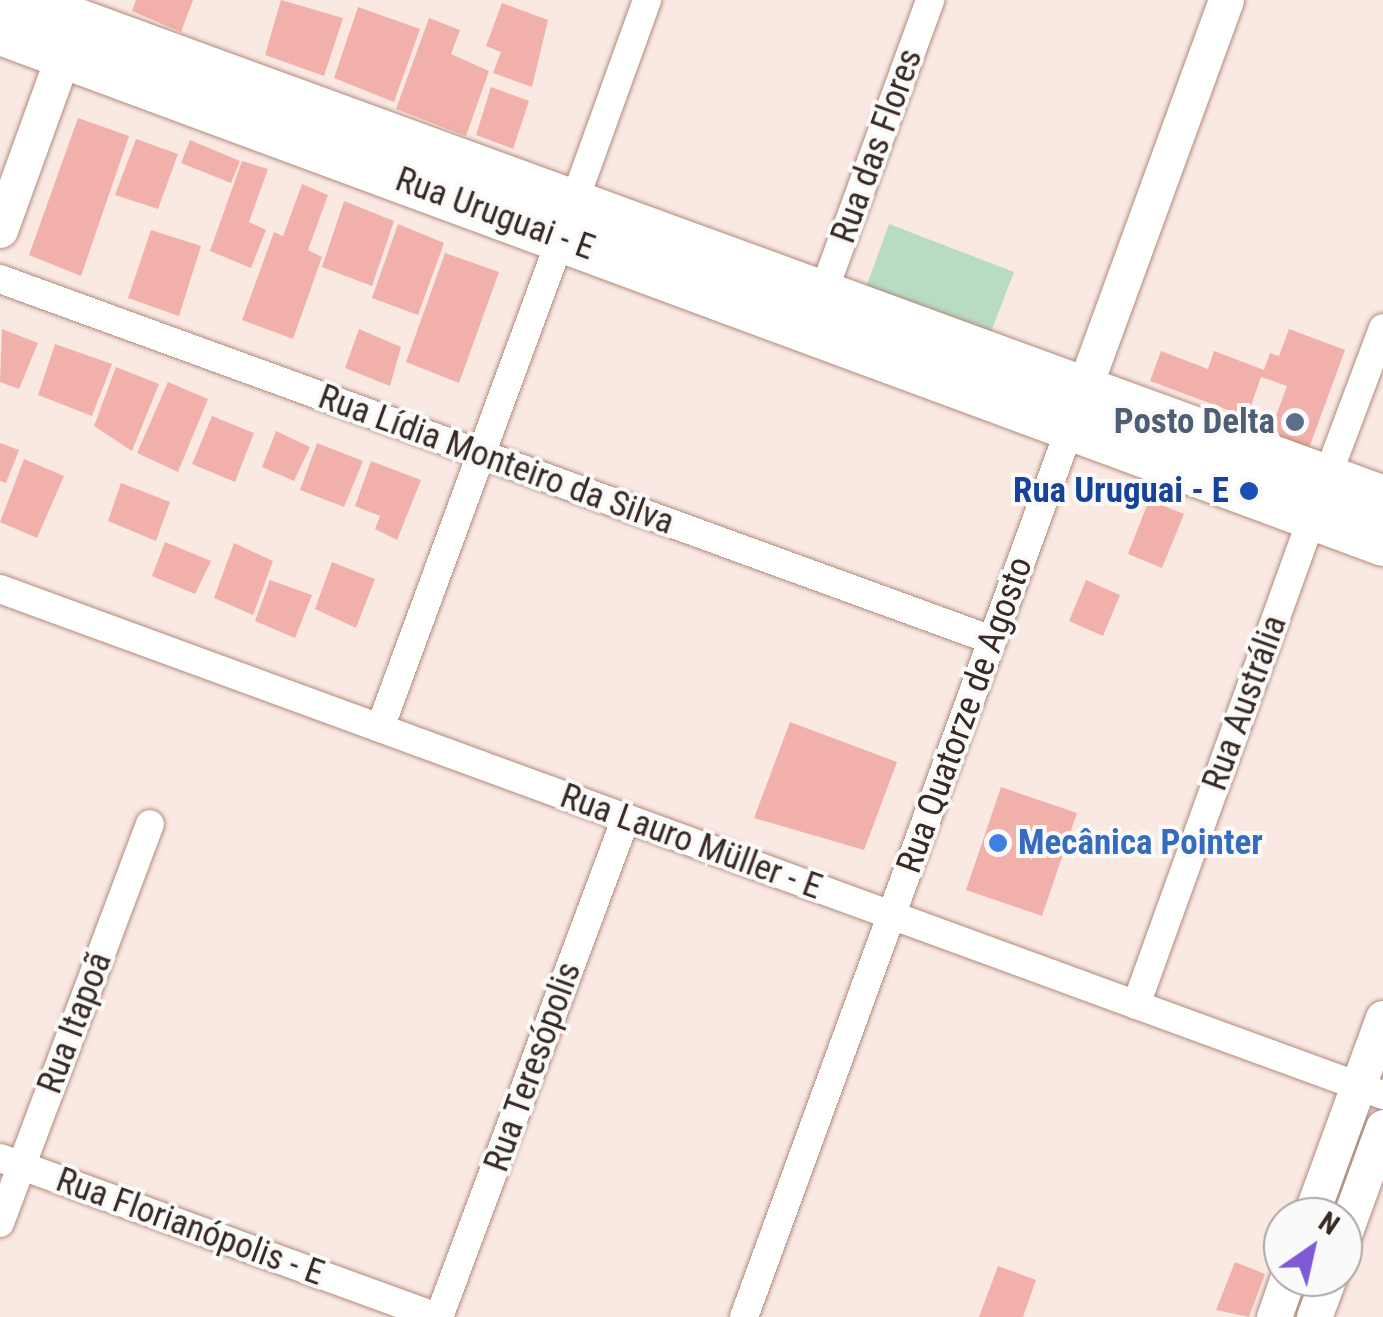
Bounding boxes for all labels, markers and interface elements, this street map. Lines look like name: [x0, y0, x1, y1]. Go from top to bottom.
street label: Rua das Flores: [822, 43, 932, 249]
street label: Rua Uruguai - E: [390, 159, 600, 269]
street label: Rua Lídia Monteiro da Silva: [313, 376, 679, 544]
place label: Posto Delta: [1114, 401, 1275, 443]
marker: Posto Delta: [1284, 411, 1306, 433]
place label: Rua Uruguai - E: [1013, 470, 1229, 512]
marker: Rua Uruguai - E: [1238, 480, 1260, 502]
street label: Rua Quatorze de Agosto: [888, 551, 1042, 879]
street label: Rua Austrália: [1194, 610, 1296, 796]
street label: Rua Lauro Müller - E: [555, 775, 827, 909]
place label: Mecânica Pointer: [1018, 822, 1263, 864]
marker: Mecânica Pointer: [987, 832, 1009, 854]
street label: Rua Itapoã: [29, 947, 121, 1099]
street label: Rua Teresópolis: [476, 956, 590, 1178]
street label: Rua Florianópolis - E: [50, 1159, 330, 1295]
north arrow: [1263, 1197, 1363, 1297]
text: N: [1313, 1205, 1345, 1242]

